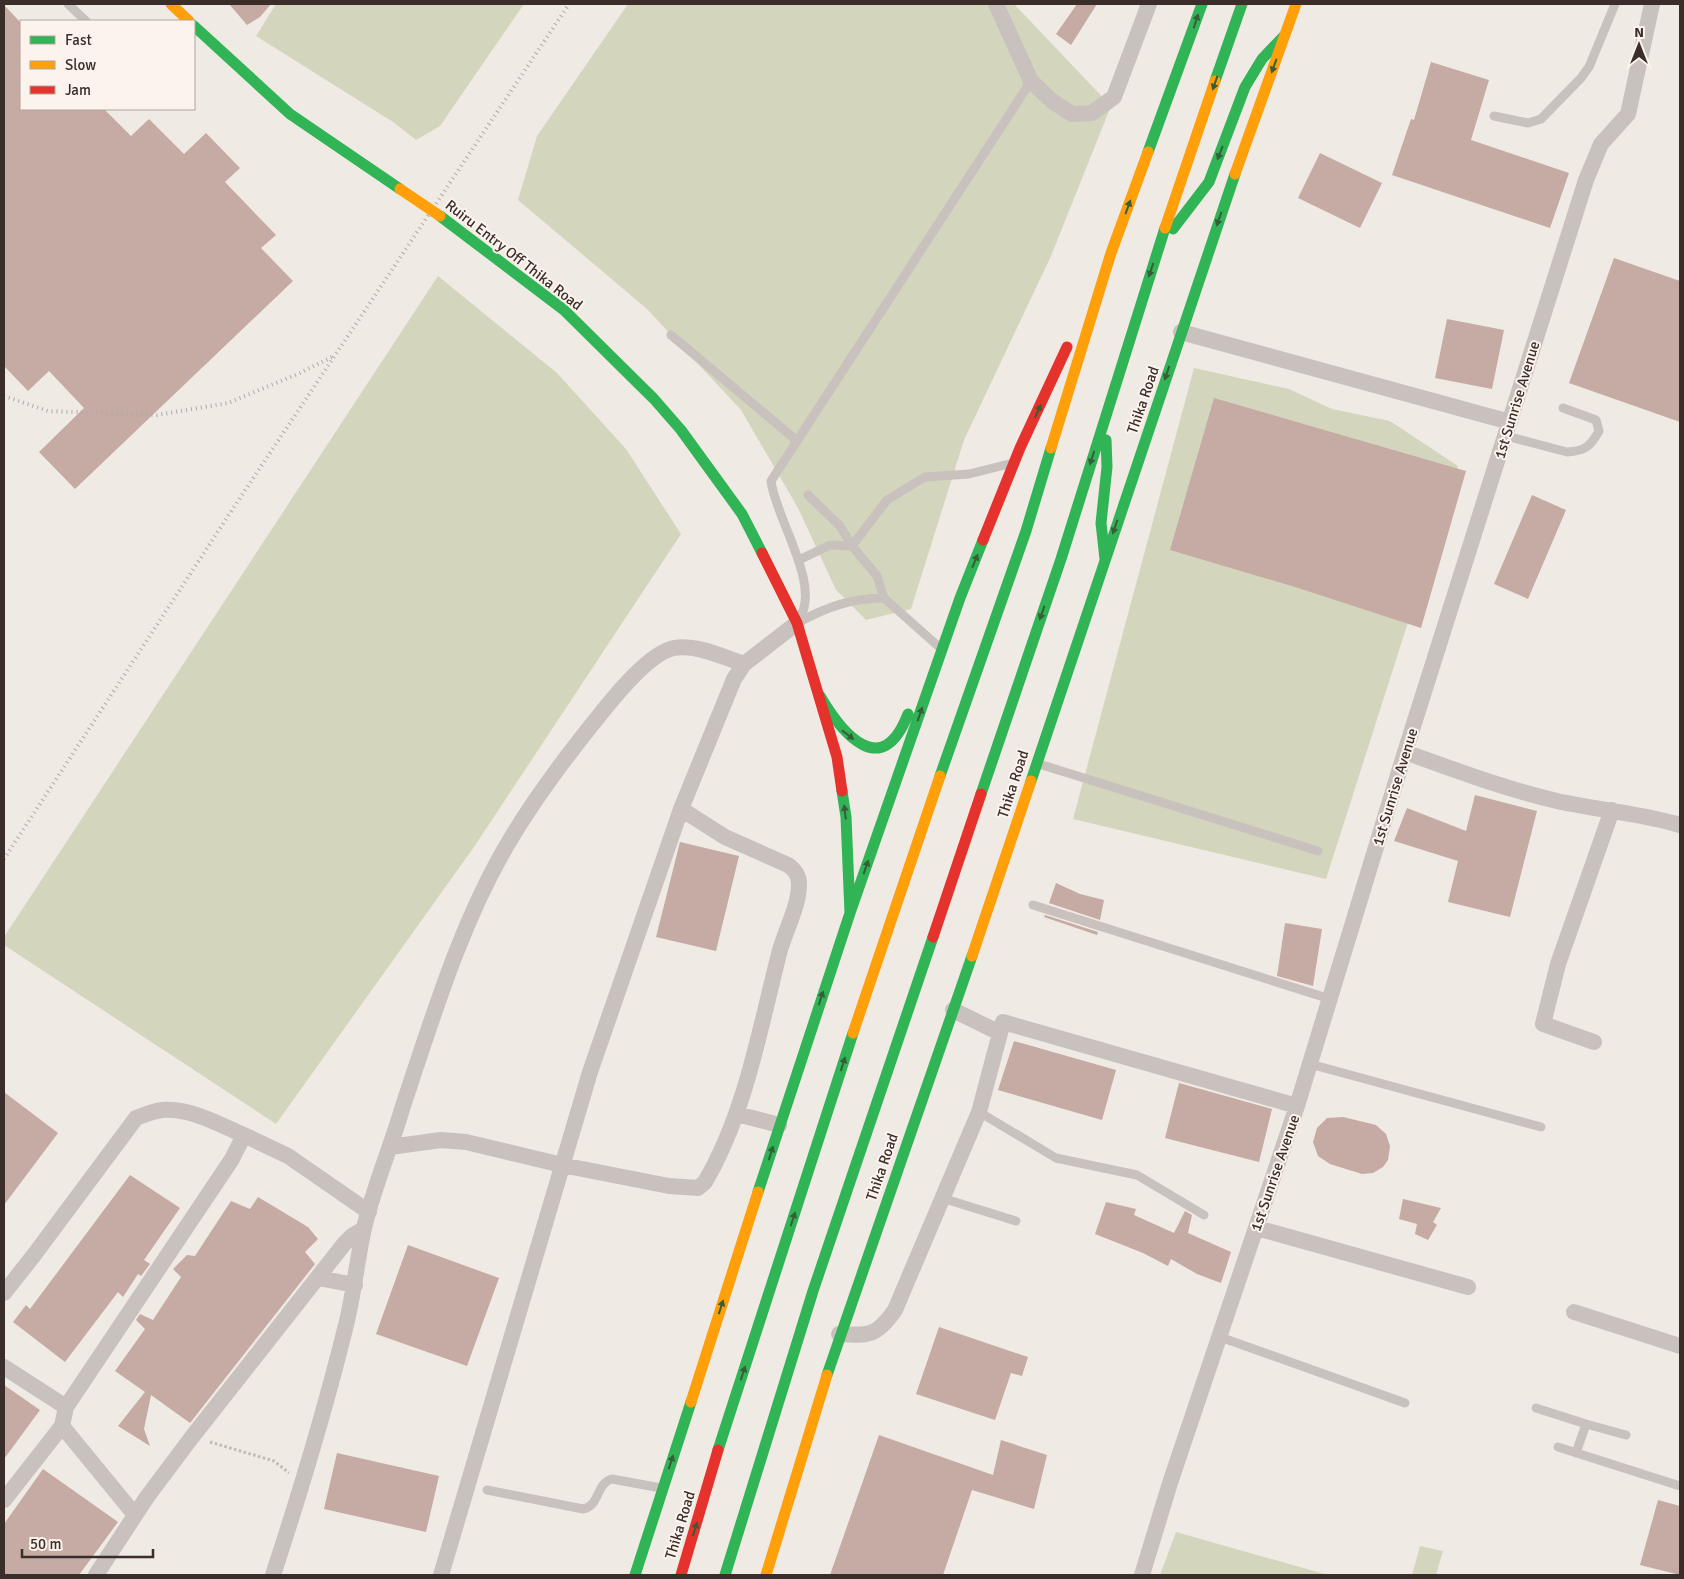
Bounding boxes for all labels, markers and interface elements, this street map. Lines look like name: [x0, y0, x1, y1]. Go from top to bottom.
one-way arrow: [1193, 14, 1200, 29]
legend: [20, 20, 195, 110]
north arrow: [1614, 20, 1664, 70]
text: N: [1634, 24, 1644, 41]
text: Fast: [65, 31, 92, 49]
text: Slow: [65, 56, 96, 74]
one-way arrow: [1269, 59, 1277, 74]
one-way arrow: [1211, 76, 1219, 91]
text: Jam: [65, 81, 91, 99]
one-way arrow: [1215, 146, 1223, 161]
street label: Ruiru Entry Off Thika Road: [442, 196, 586, 314]
one-way arrow: [1124, 199, 1132, 214]
one-way arrow: [1215, 212, 1223, 227]
one-way arrow: [1147, 262, 1154, 277]
street label: 1st Sunrise Avenue: [1491, 339, 1543, 461]
street label: Thika Road: [1123, 364, 1163, 436]
one-way arrow: [1163, 366, 1171, 381]
one-way arrow: [1034, 404, 1042, 418]
one-way arrow: [1088, 451, 1096, 466]
one-way arrow: [1111, 520, 1119, 535]
one-way arrow: [972, 554, 980, 568]
one-way arrow: [1038, 606, 1046, 621]
one-way arrow: [917, 706, 924, 721]
street label: 1st Sunrise Avenue: [1369, 726, 1421, 848]
one-way arrow: [841, 730, 855, 740]
street label: Thika Road: [994, 748, 1032, 820]
one-way arrow: [841, 803, 849, 819]
one-way arrow: [862, 859, 870, 874]
one-way arrow: [818, 991, 825, 1006]
one-way arrow: [839, 1056, 847, 1071]
street label: 1st Sunrise Avenue: [1247, 1112, 1303, 1234]
street label: Thika Road: [862, 1131, 902, 1203]
one-way arrow: [767, 1145, 775, 1160]
one-way arrow: [789, 1211, 797, 1226]
one-way arrow: [718, 1300, 725, 1315]
one-way arrow: [739, 1366, 747, 1381]
one-way arrow: [668, 1455, 676, 1470]
street label: Thika Road: [661, 1489, 699, 1561]
one-way arrow: [691, 1521, 699, 1536]
scale bar: [22, 1526, 154, 1558]
text: 50 m: [30, 1535, 61, 1553]

